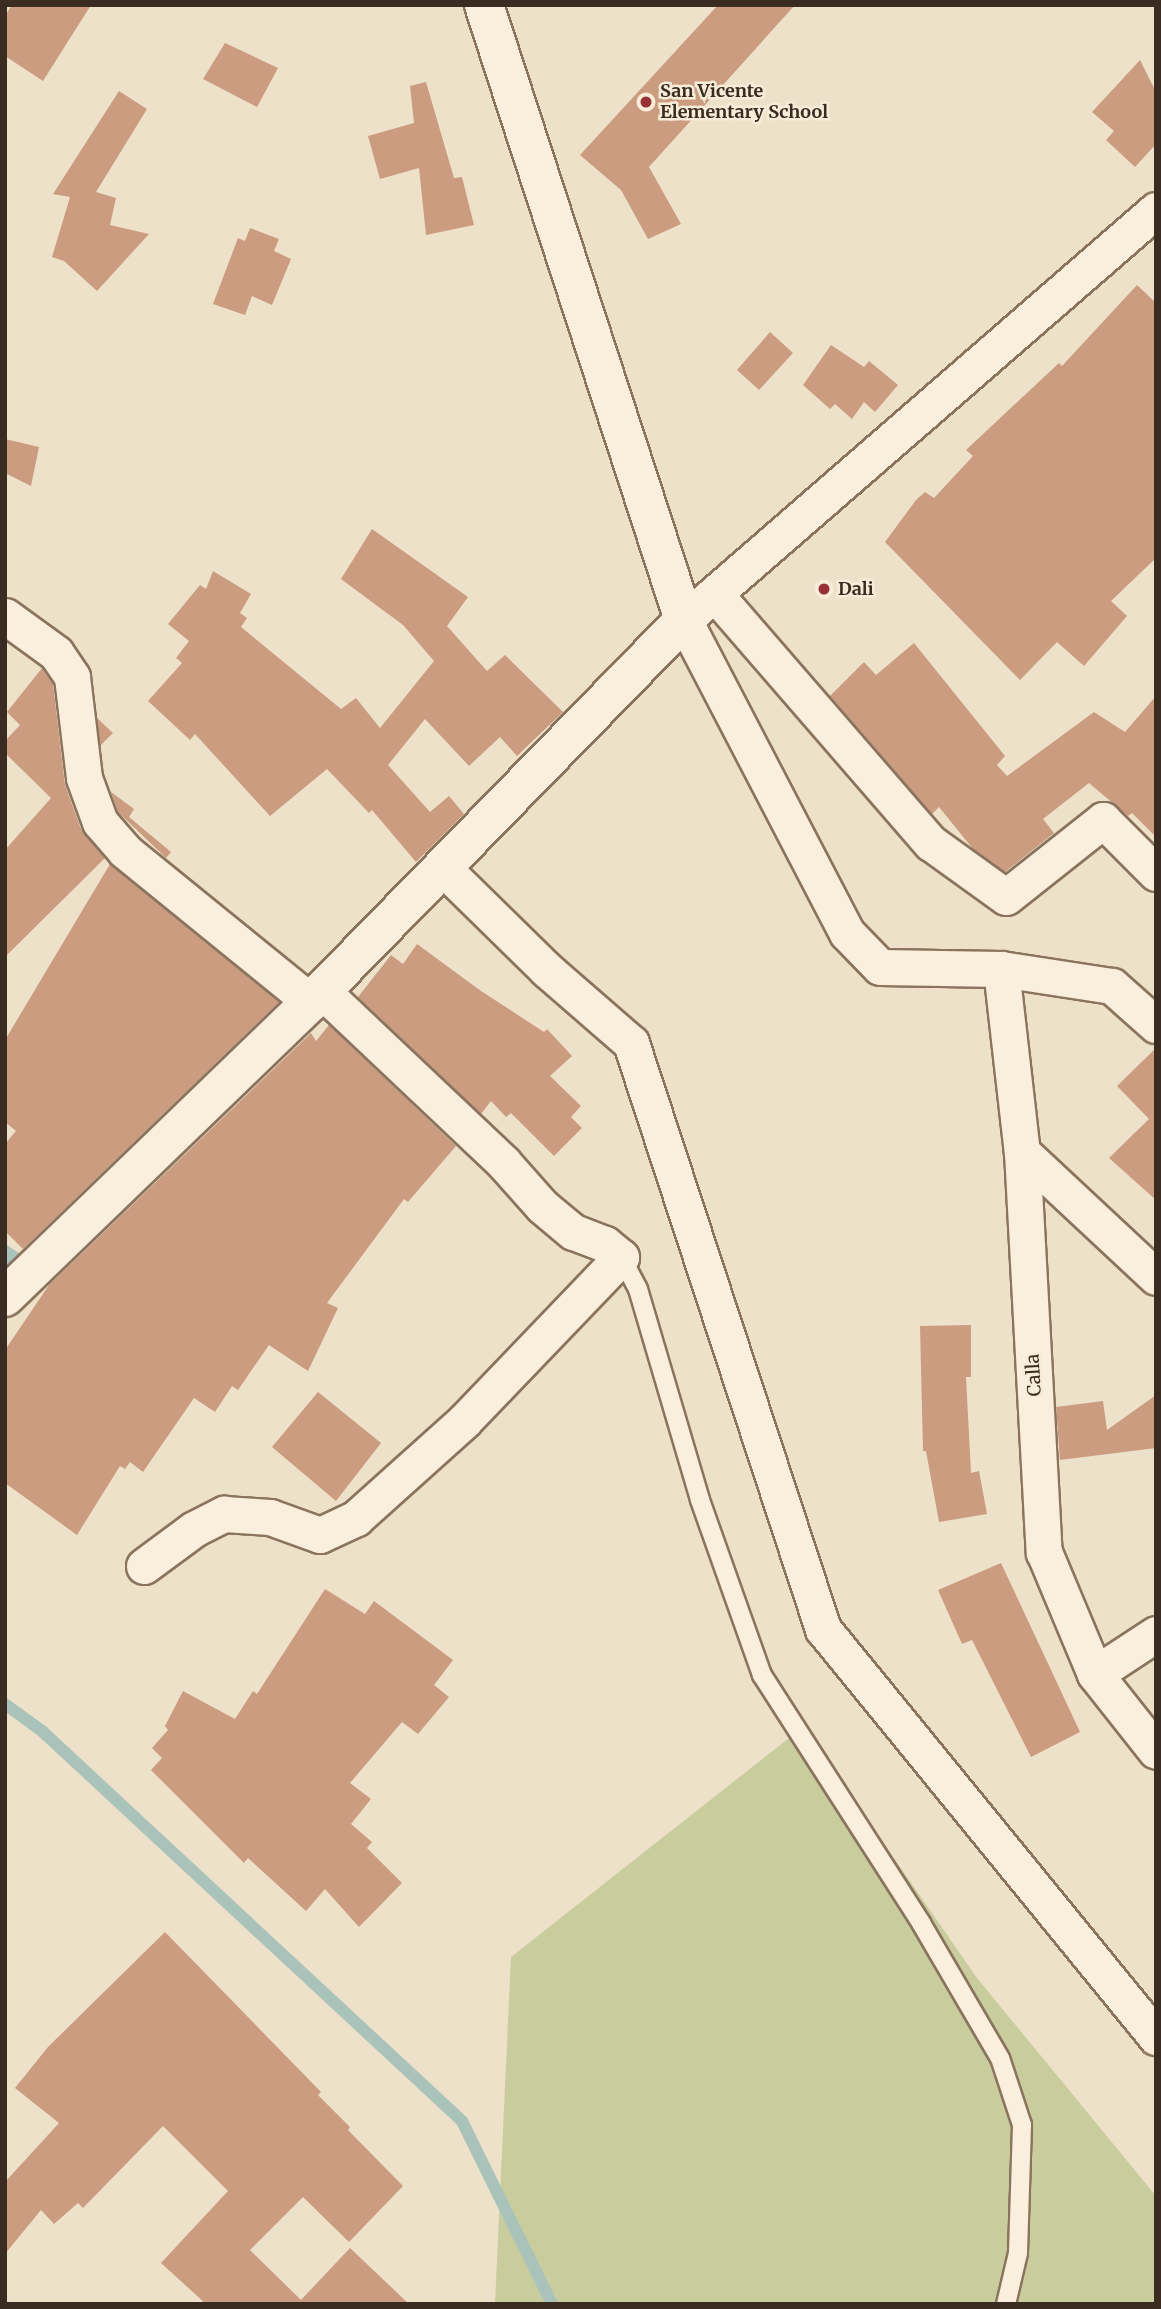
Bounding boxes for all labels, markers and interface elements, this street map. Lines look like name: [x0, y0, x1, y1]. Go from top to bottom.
place label: San Vicente Elementary School: [660, 81, 828, 124]
marker: San Vicente Elementary School: [638, 94, 654, 110]
place label: Dali: [838, 578, 874, 600]
marker: Dali: [816, 581, 832, 597]
street label: Calla: [1022, 1353, 1046, 1397]

